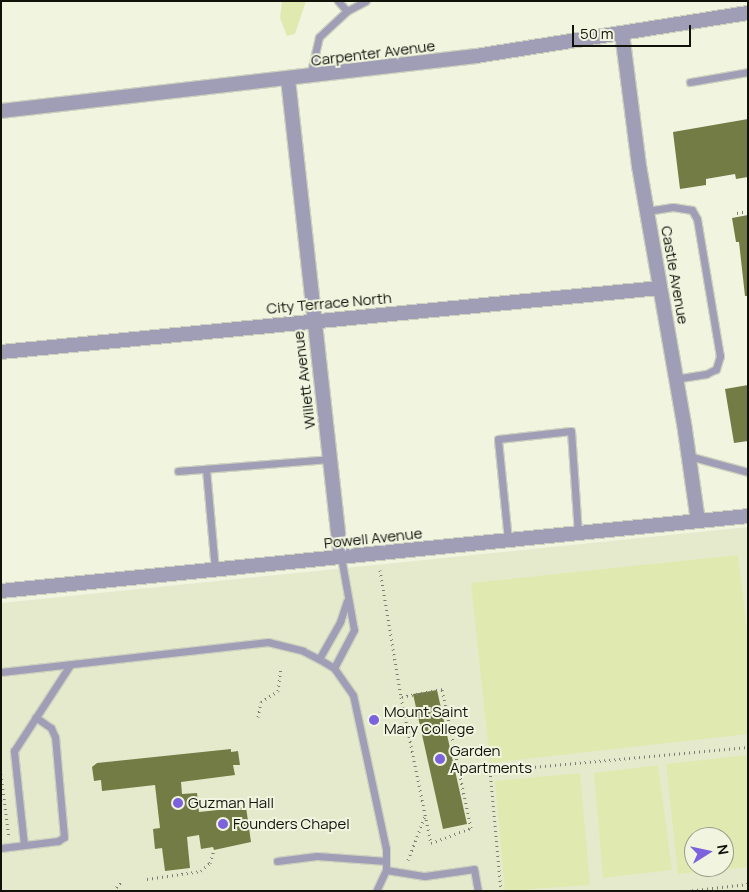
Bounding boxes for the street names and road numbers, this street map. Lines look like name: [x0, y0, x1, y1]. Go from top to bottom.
street label: Carpenter Avenue: [310, 36, 436, 70]
street label: Castle Avenue: [657, 224, 693, 326]
street label: City Terrace North: [266, 289, 392, 317]
street label: Willett Avenue: [289, 330, 319, 430]
street label: Powell Avenue: [323, 524, 423, 552]

